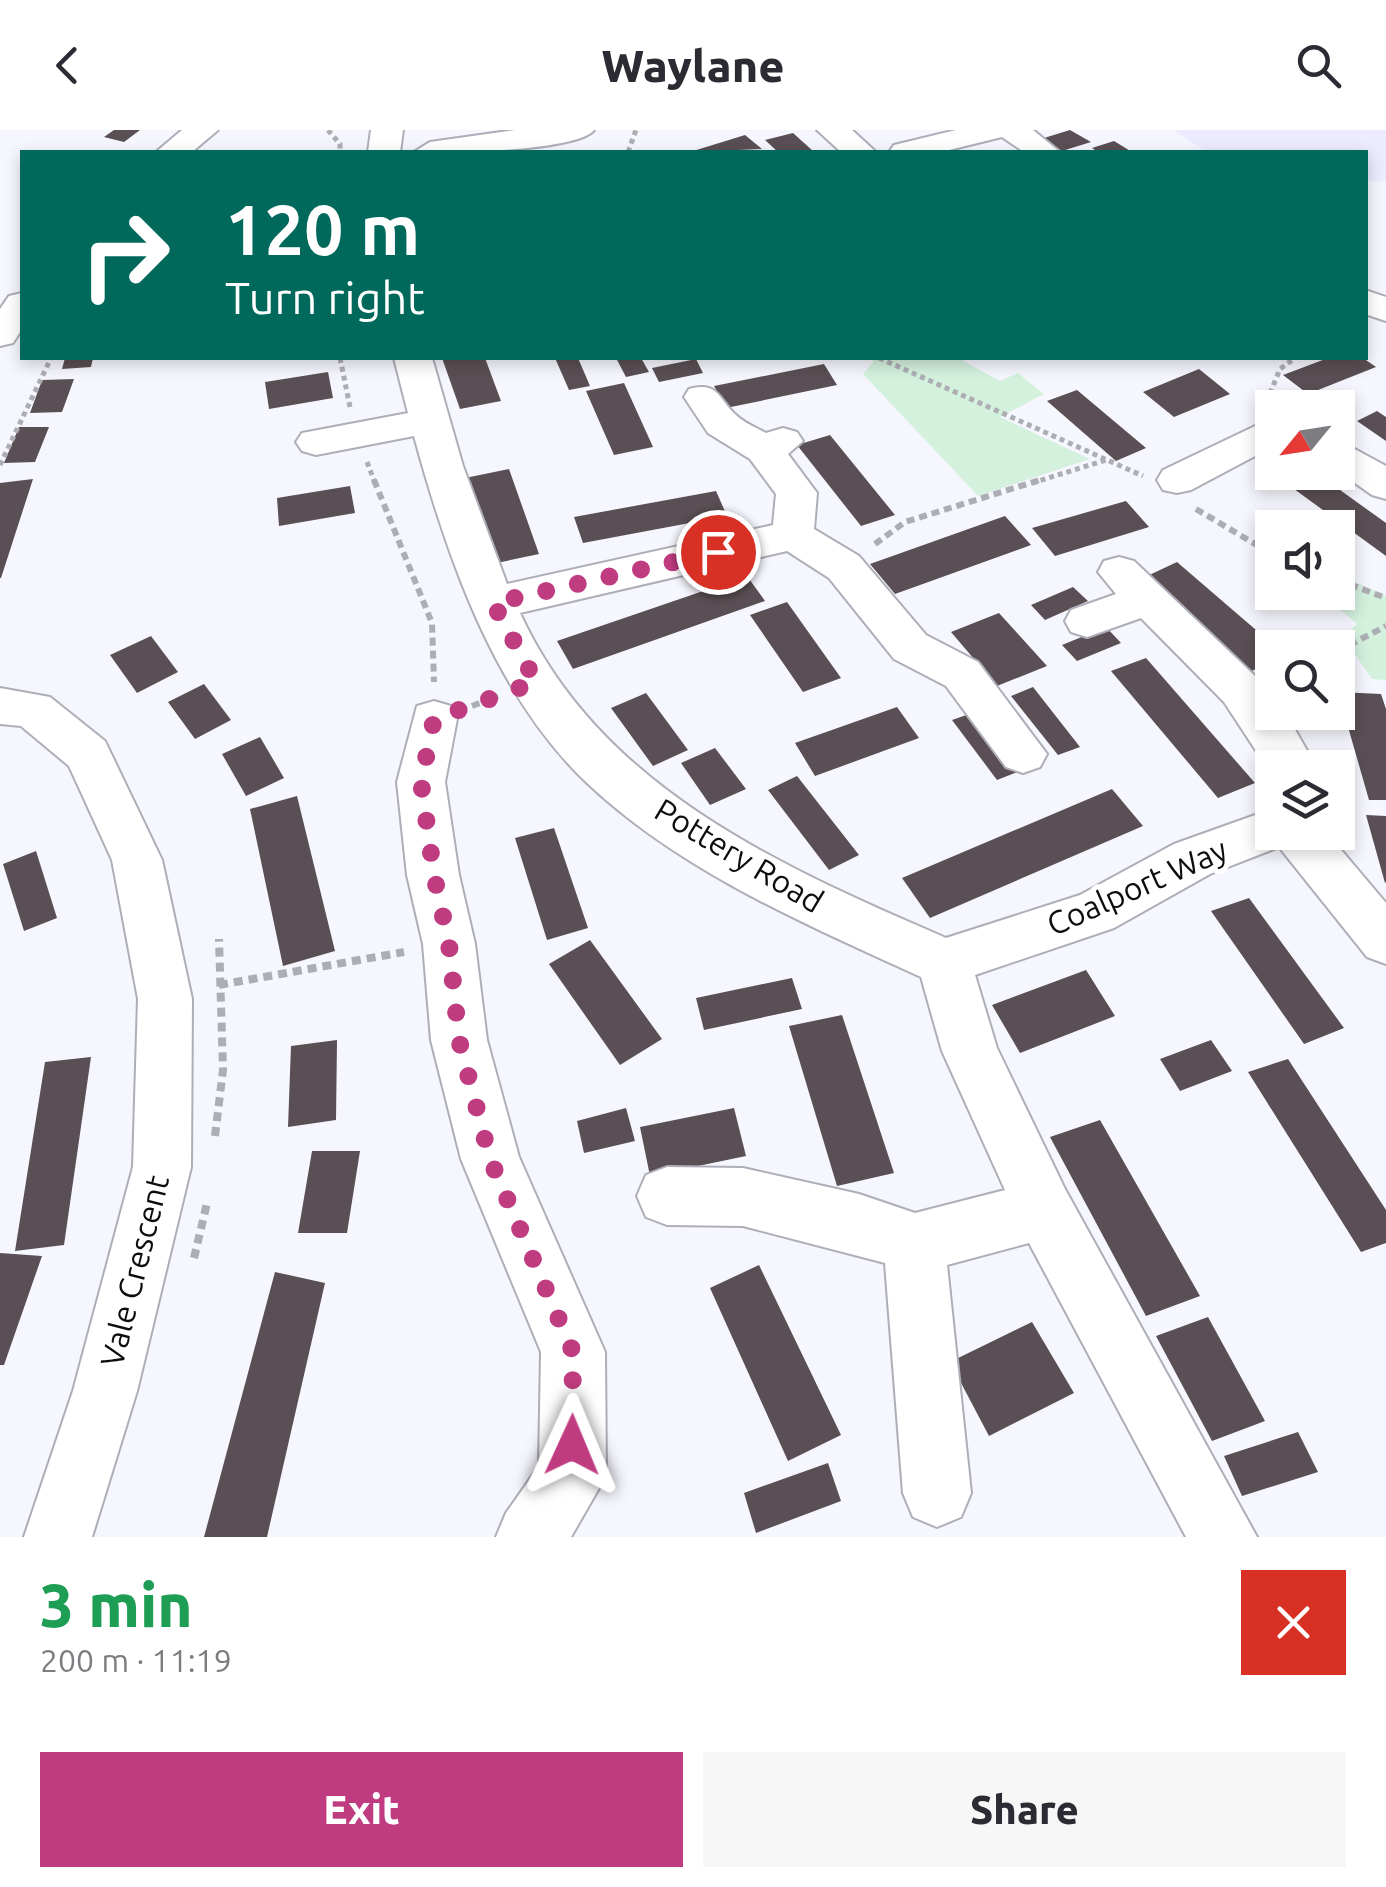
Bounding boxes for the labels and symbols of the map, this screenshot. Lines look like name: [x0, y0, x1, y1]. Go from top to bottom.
north arrow: [1255, 390, 1355, 490]
pin: [676, 510, 761, 595]
street label: Pottery Road: [649, 791, 830, 919]
street label: Coalport Way: [1041, 830, 1232, 942]
street label: Vale Crescent: [93, 1171, 175, 1370]
position arrow: [520, 1393, 624, 1497]

